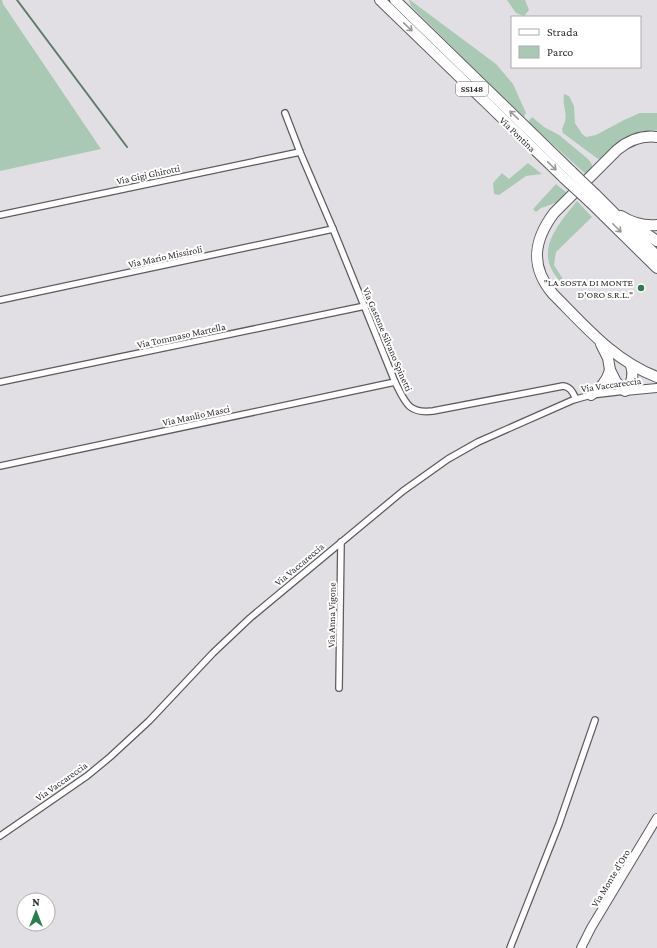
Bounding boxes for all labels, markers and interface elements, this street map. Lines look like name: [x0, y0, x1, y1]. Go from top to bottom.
legend: [511, 16, 641, 68]
one-way arrow: [403, 22, 413, 32]
text: Strada: [547, 25, 578, 39]
text: Parco: [547, 45, 573, 59]
road number: SS148: [456, 82, 488, 96]
one-way arrow: [509, 110, 519, 120]
street label: Via Pontina: [497, 115, 538, 154]
one-way arrow: [547, 161, 557, 171]
street label: Via Gigi Ghirotti: [115, 162, 181, 187]
one-way arrow: [612, 224, 622, 233]
street label: Via Mario Missiroli: [127, 243, 204, 270]
place label: "LA SOSTA DI MONTE D'ORO S.R.L.": [544, 277, 634, 300]
marker: "LA SOSTA DI MONTE D'ORO S.R.L.": [636, 283, 646, 293]
street label: Via Gastone Silvano Spinetti: [361, 285, 415, 393]
street label: Via Tommaso Martella: [136, 321, 227, 350]
street label: Via Vaccareccia: [580, 375, 642, 394]
street label: Via Manlio Masci: [161, 403, 231, 428]
street label: Via Vaccareccia: [273, 540, 326, 588]
street label: Via Anna Vigone: [325, 582, 338, 648]
street label: Via Vaccareccia: [33, 759, 90, 803]
street label: Via Monte d'Oro: [589, 847, 632, 909]
north arrow: [16, 892, 56, 932]
text: N: [32, 896, 40, 908]

